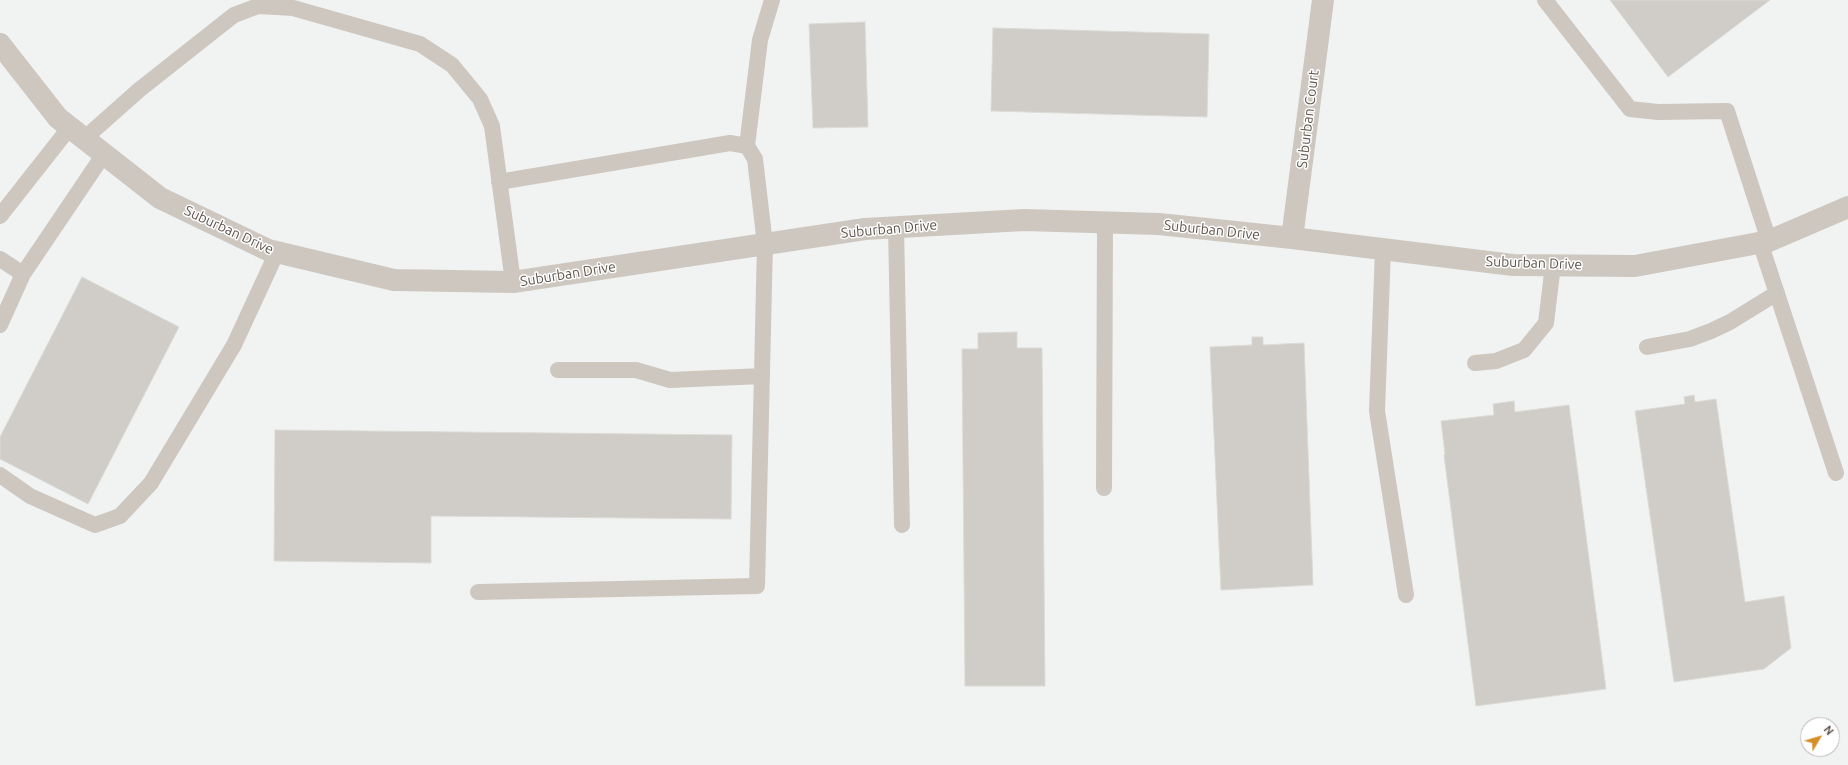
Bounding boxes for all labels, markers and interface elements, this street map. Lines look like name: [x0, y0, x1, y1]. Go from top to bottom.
street label: Suburban Court: [1294, 69, 1322, 169]
street label: Suburban Drive: [182, 202, 276, 258]
street label: Suburban Drive: [840, 216, 938, 242]
street label: Suburban Drive: [1163, 217, 1261, 243]
street label: Suburban Drive: [1485, 253, 1583, 273]
street label: Suburban Drive: [519, 258, 617, 290]
north arrow: [1800, 717, 1840, 757]
text: N: [1821, 723, 1836, 737]

